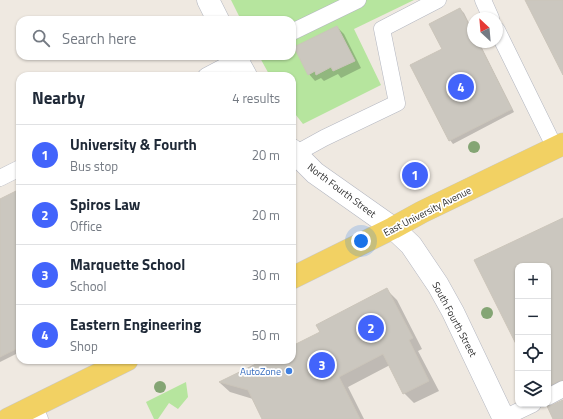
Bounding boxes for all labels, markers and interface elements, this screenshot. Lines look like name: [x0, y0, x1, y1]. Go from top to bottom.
north arrow: [467, 12, 503, 48]
search box: [16, 16, 296, 60]
icon: search: [30, 27, 52, 49]
text: Search here: [62, 27, 136, 50]
pin: 4: [448, 72, 474, 102]
text: Nearby: [32, 85, 85, 111]
text: 4 results: [232, 88, 280, 108]
text: University & Fourth: [70, 133, 197, 156]
text: 1: [41, 145, 49, 165]
text: 20 m: [252, 145, 280, 165]
text: Bus stop: [70, 156, 118, 176]
street label: North Fourth Street: [304, 160, 380, 222]
pin: 1: [402, 160, 428, 190]
street label: East University Avenue: [381, 183, 474, 240]
text: Spiros Law: [70, 193, 140, 216]
text: 2: [41, 205, 49, 225]
text: 20 m: [252, 205, 280, 225]
text: Office: [70, 216, 102, 236]
your location: [351, 231, 371, 251]
text: Marquette School: [70, 253, 185, 276]
map controls: [515, 263, 551, 407]
button: +: [515, 263, 551, 299]
text: 3: [41, 265, 49, 285]
text: 30 m: [252, 265, 280, 285]
text: School: [70, 276, 106, 296]
street label: South Fourth Street: [428, 279, 481, 360]
button: −: [515, 299, 551, 335]
text: Eastern Engineering: [70, 313, 201, 336]
pin: 2: [358, 313, 384, 343]
text: 4: [41, 325, 49, 345]
text: 50 m: [252, 325, 280, 345]
button: locate: [515, 335, 551, 371]
text: Shop: [70, 336, 98, 356]
pin: 3: [309, 350, 335, 380]
place label: AutoZone: [240, 364, 281, 379]
marker: AutoZone: [284, 366, 294, 376]
button: layers: [515, 371, 551, 407]

